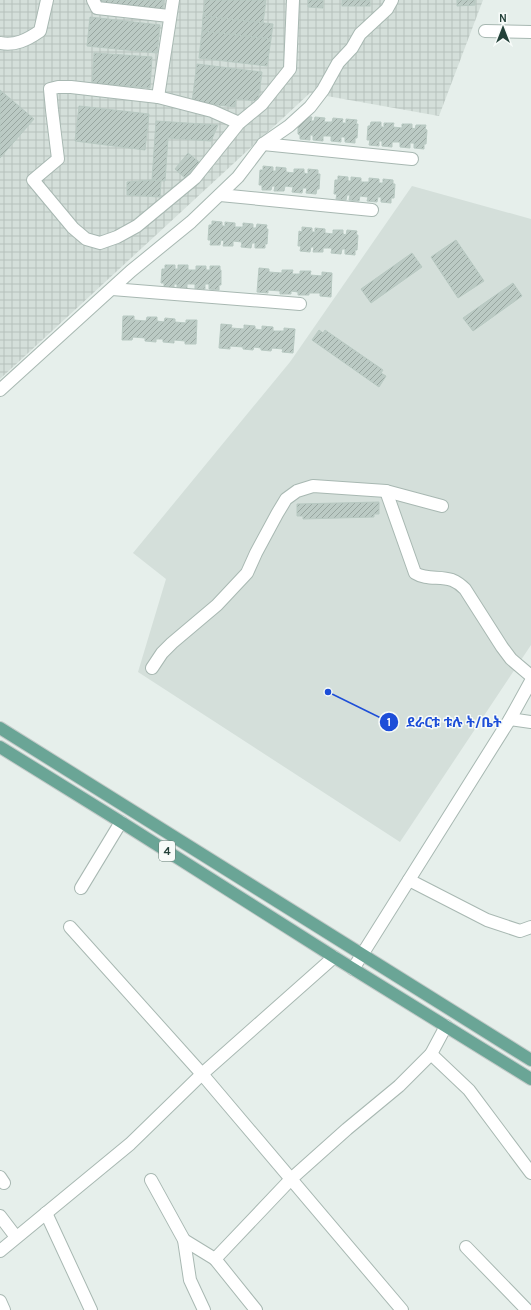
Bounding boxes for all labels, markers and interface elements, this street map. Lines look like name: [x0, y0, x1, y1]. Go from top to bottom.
north arrow: [483, 8, 523, 48]
text: N: [499, 12, 507, 25]
callout: ደራርቱ ቱሉ ት/ቤት: [379, 709, 510, 735]
text: ደራርቱ ቱሉ ት/ቤት: [406, 714, 502, 731]
text: 1: [387, 715, 391, 729]
road number: 4: [159, 841, 175, 861]

